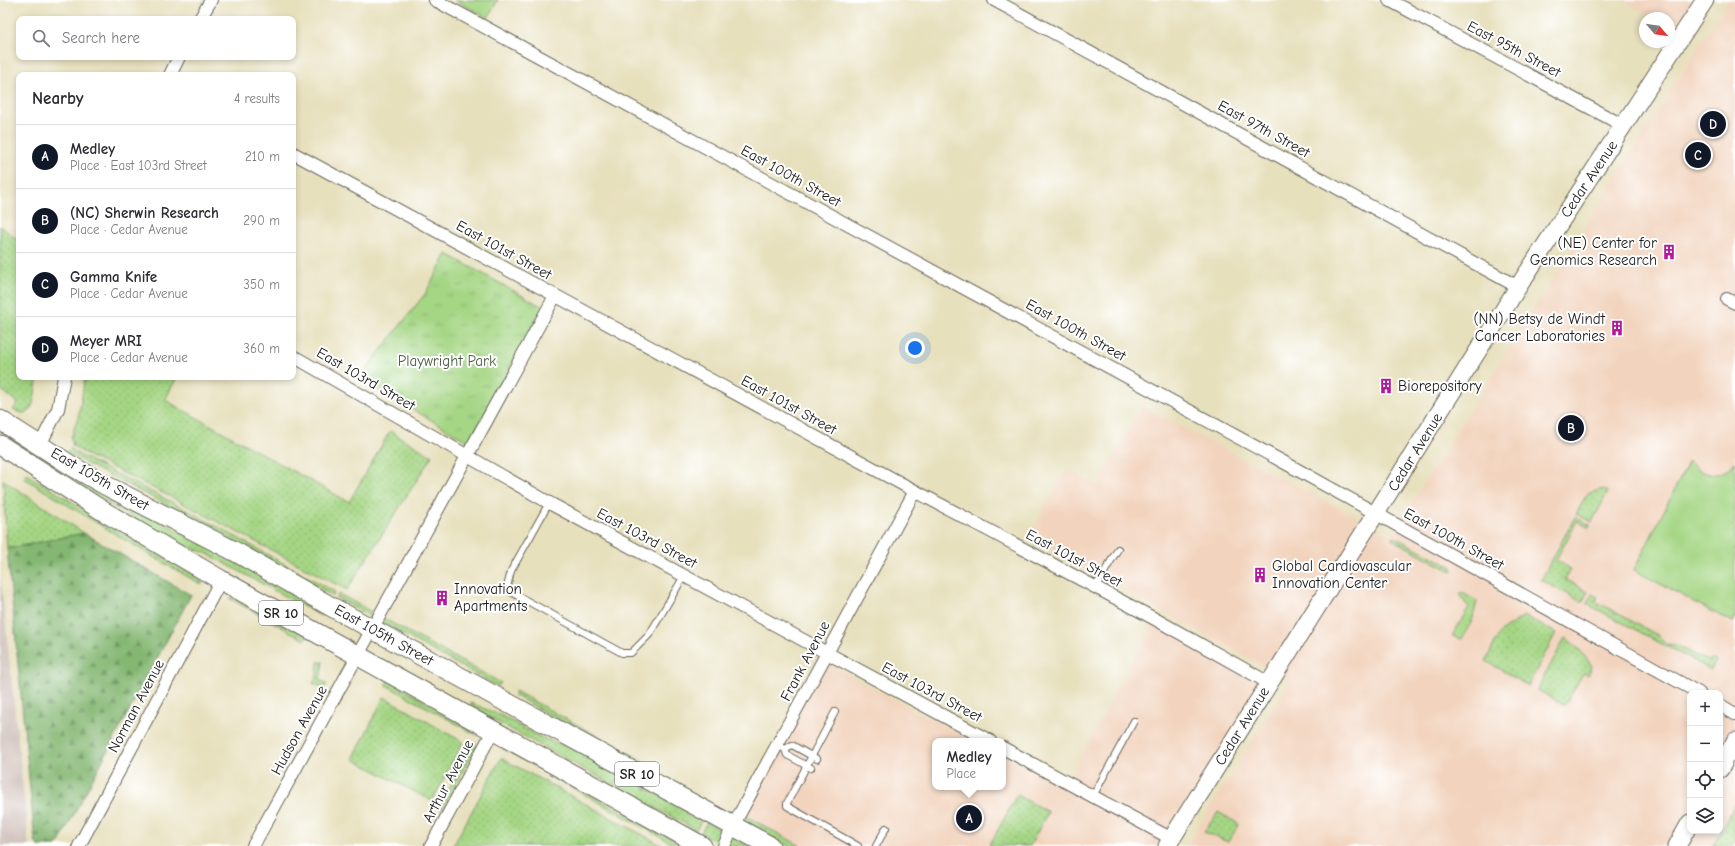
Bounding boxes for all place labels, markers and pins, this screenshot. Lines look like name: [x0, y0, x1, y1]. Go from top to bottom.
pin: D: [1700, 109, 1726, 139]
pin: C: [1685, 140, 1711, 170]
place label: (NE) Center for Genomics Research: [1530, 234, 1657, 269]
building icon: (NE) Center for Genomics Research: [1660, 243, 1678, 261]
place label: (NN) Betsy de Windt Cancer Laboratories: [1473, 310, 1606, 345]
building icon: (NN) Betsy de Windt Cancer Laboratories: [1608, 319, 1626, 337]
building icon: Biorepository: [1377, 377, 1395, 395]
place label: Biorepository: [1398, 377, 1482, 395]
pin: B: [1558, 413, 1584, 443]
place label: Global Cardiovascular Innovation Center: [1272, 557, 1411, 592]
building icon: Global Cardiovascular Innovation Center: [1251, 566, 1269, 584]
place label: Innovation Apartments: [454, 580, 527, 615]
building icon: Innovation Apartments: [433, 589, 451, 607]
pin: A: [956, 803, 982, 833]

